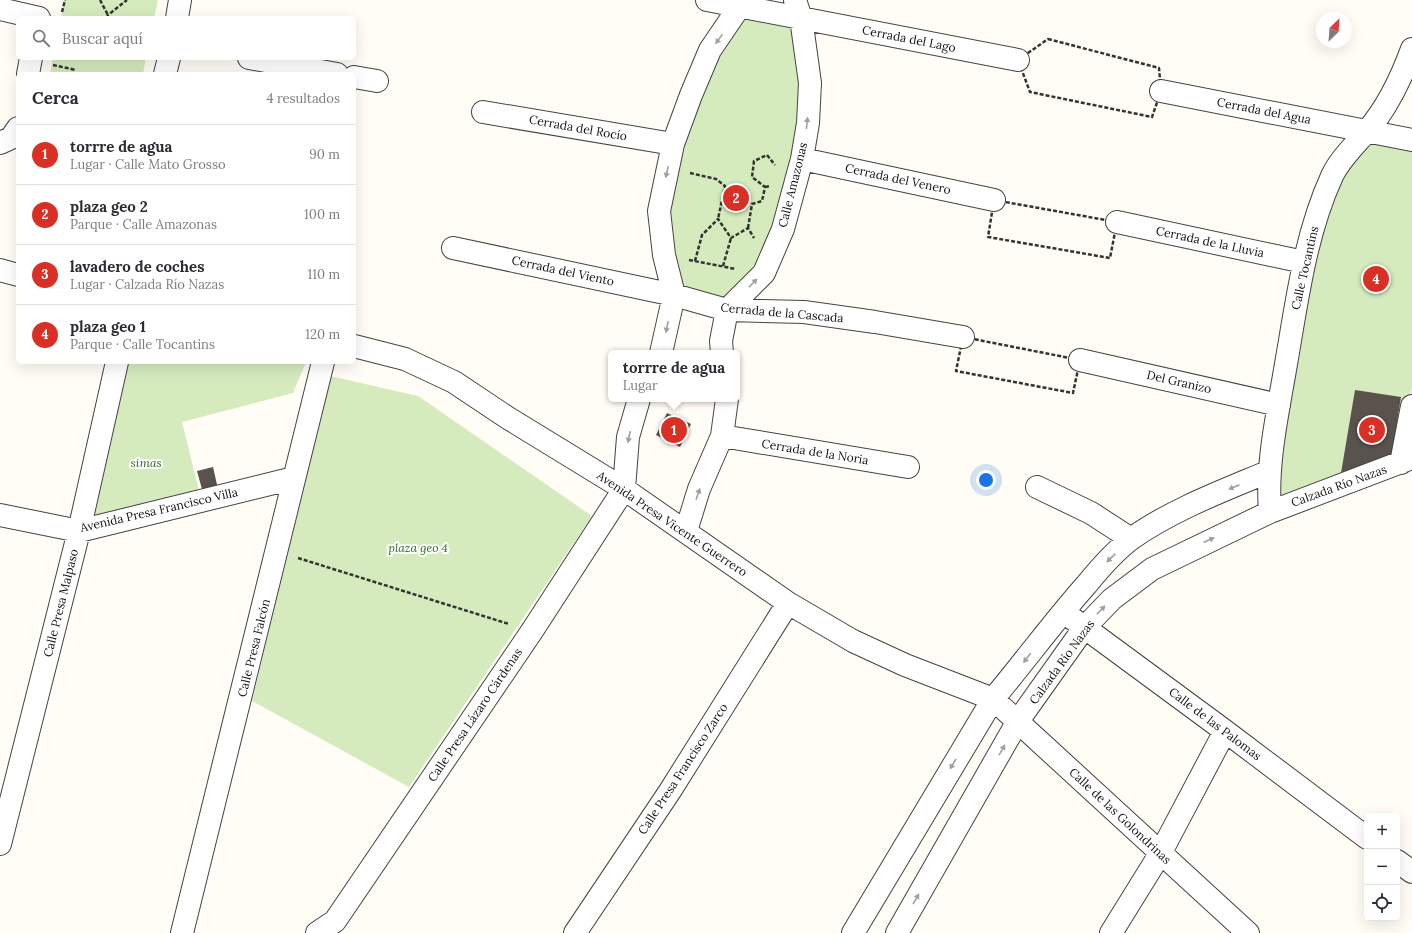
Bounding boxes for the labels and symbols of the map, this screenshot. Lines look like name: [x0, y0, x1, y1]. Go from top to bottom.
north arrow: [1316, 12, 1352, 48]
street label: Cerrada del Lago: [861, 22, 957, 55]
one-way arrow: [715, 33, 723, 44]
street label: Cerrada del Agua: [1216, 94, 1312, 127]
street label: Cerrada del Rocío: [528, 112, 628, 144]
one-way arrow: [804, 117, 810, 129]
street label: Calle Amazonas: [775, 140, 810, 229]
street label: Cerrada del Venero: [844, 160, 952, 197]
one-way arrow: [664, 166, 670, 178]
pin: 2: [723, 183, 749, 213]
street label: Cerrada de la Lluvia: [1155, 223, 1266, 260]
street label: Calle Tocantins: [1288, 224, 1322, 311]
street label: Cerrada del Viento: [510, 252, 616, 289]
pin: 4: [1363, 264, 1389, 294]
one-way arrow: [748, 278, 758, 288]
street label: Cerrada de la Cascada: [720, 300, 844, 325]
one-way arrow: [664, 321, 670, 334]
street label: Del Granizo: [1145, 367, 1213, 396]
pin: 1: [661, 415, 687, 445]
pin: 3: [1359, 415, 1385, 445]
one-way arrow: [626, 430, 632, 443]
street label: Cerrada de la Noria: [760, 436, 870, 467]
park label: simas: [130, 455, 162, 470]
street label: Calzada Río Nazas: [1289, 461, 1389, 510]
street label: Avenida Presa Vicente Guerrero: [594, 467, 750, 580]
your location: [976, 470, 996, 490]
street label: Avenida Presa Francisco Villa: [78, 484, 239, 535]
one-way arrow: [1228, 484, 1240, 490]
one-way arrow: [695, 487, 701, 499]
one-way arrow: [1204, 537, 1215, 543]
park label: plaza geo 4: [388, 540, 448, 555]
street label: Calle Presa Malpaso: [40, 547, 81, 659]
one-way arrow: [1105, 554, 1116, 563]
street label: Calle Presa Falcón: [234, 597, 273, 699]
one-way arrow: [1096, 605, 1106, 615]
street label: Calzada Río Nazas: [1026, 616, 1098, 707]
street label: Calle Presa Lázaro Cárdenas: [424, 645, 525, 784]
one-way arrow: [1023, 652, 1031, 663]
street label: Calle de las Palomas: [1166, 684, 1265, 764]
street label: Calle Presa Francisco Zarco: [635, 700, 731, 837]
one-way arrow: [998, 744, 1005, 756]
one-way arrow: [950, 758, 957, 770]
street label: Calle de las Golondrinas: [1066, 764, 1175, 867]
one-way arrow: [913, 893, 920, 905]

